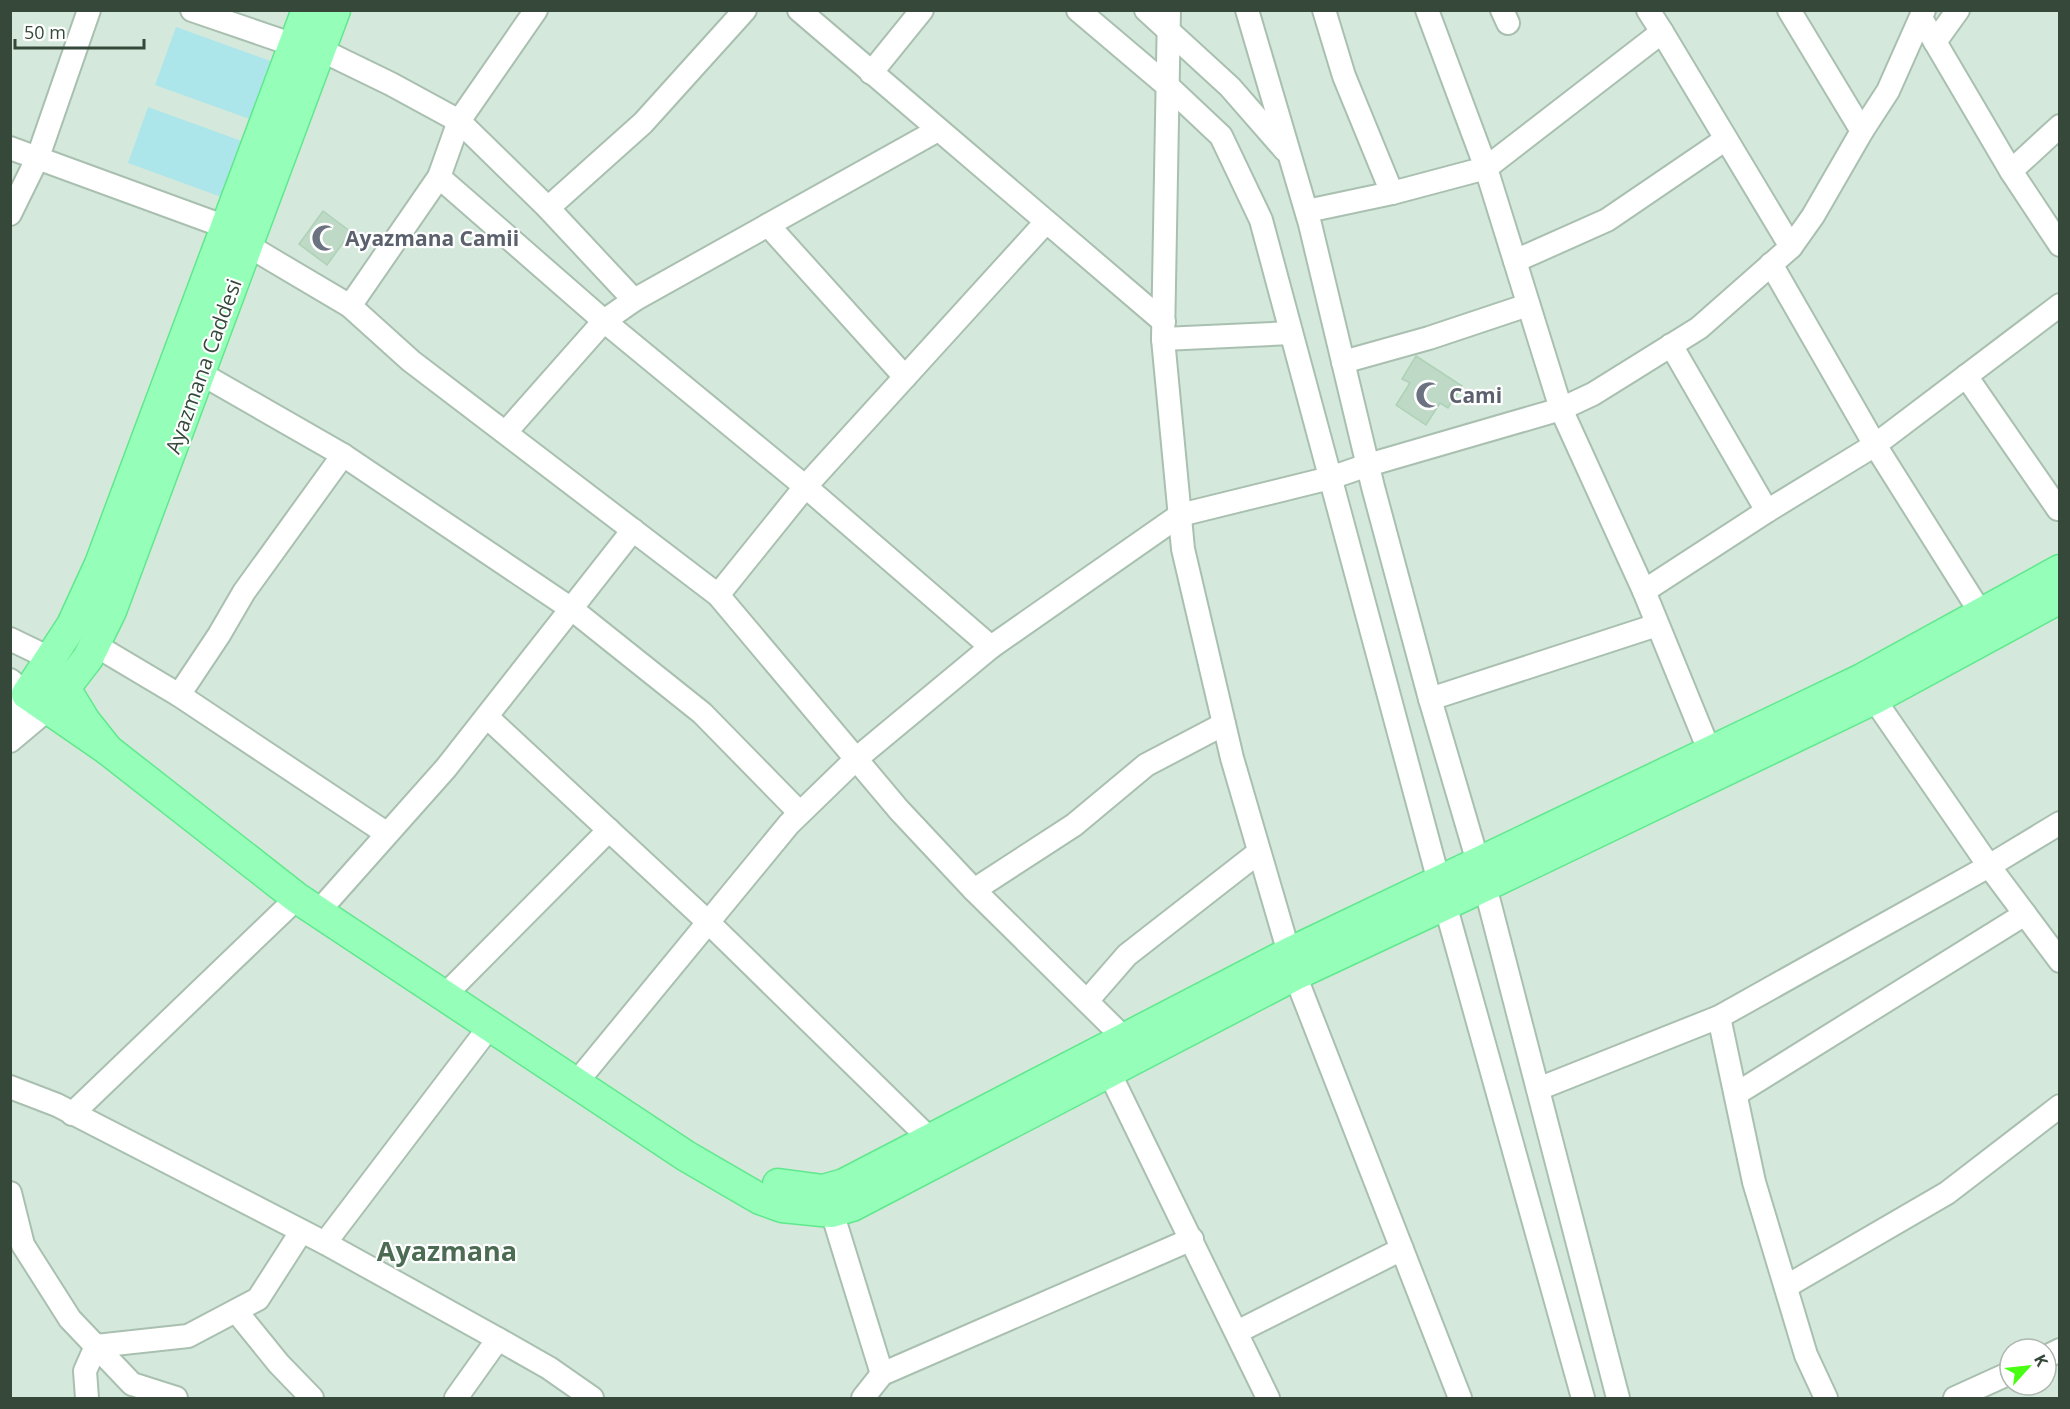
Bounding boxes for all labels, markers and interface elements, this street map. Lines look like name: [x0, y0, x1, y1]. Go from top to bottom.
scale bar: [15, 12, 144, 50]
text: 50 m: [24, 20, 66, 44]
mosque icon: Ayazmana Camii: [310, 223, 340, 253]
place label: Ayazmana Camii: [345, 224, 519, 252]
street label: Ayazmana Caddesi: [158, 275, 248, 457]
mosque icon: Cami: [1414, 380, 1444, 410]
place label: Cami: [1449, 381, 1502, 409]
district label: Ayazmana: [377, 1232, 517, 1269]
north arrow: [1998, 1337, 2058, 1397]
text: K: [2029, 1350, 2054, 1370]

